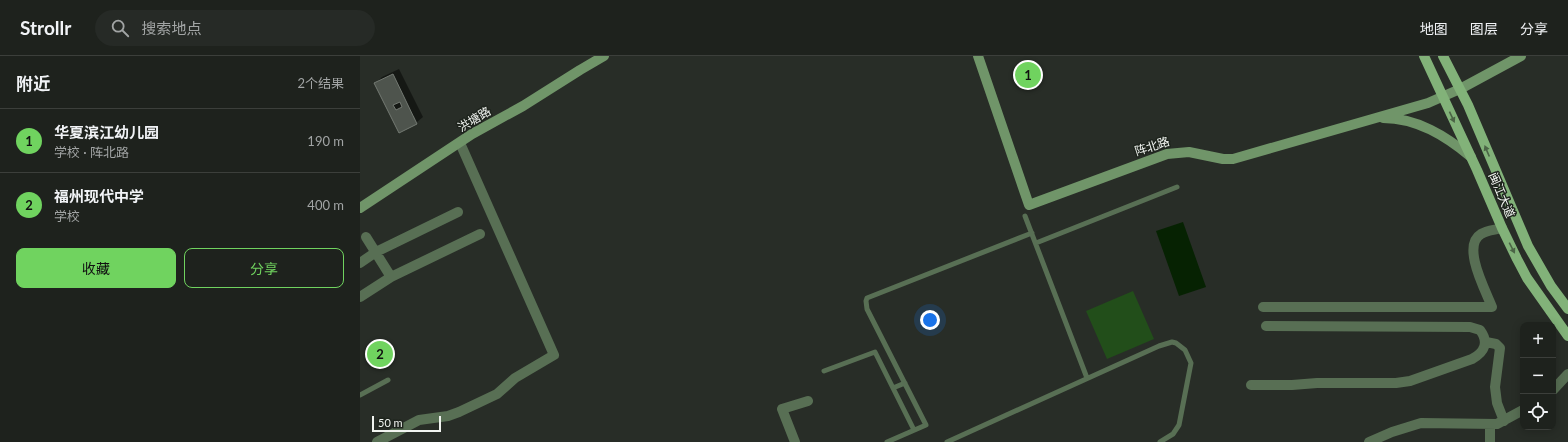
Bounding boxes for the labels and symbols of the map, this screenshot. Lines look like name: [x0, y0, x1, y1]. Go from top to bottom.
pin: 1: [1015, 60, 1041, 90]
street label: 洪塘路: [455, 103, 493, 135]
one-way arrow: [1449, 111, 1455, 123]
street label: 阵北路: [1133, 133, 1171, 159]
one-way arrow: [1484, 145, 1490, 156]
street label: 闽江大道: [1486, 170, 1518, 220]
one-way arrow: [1508, 242, 1515, 254]
your location: [920, 310, 940, 330]
pin: 2: [367, 339, 393, 369]
scale bar: [372, 414, 441, 433]

